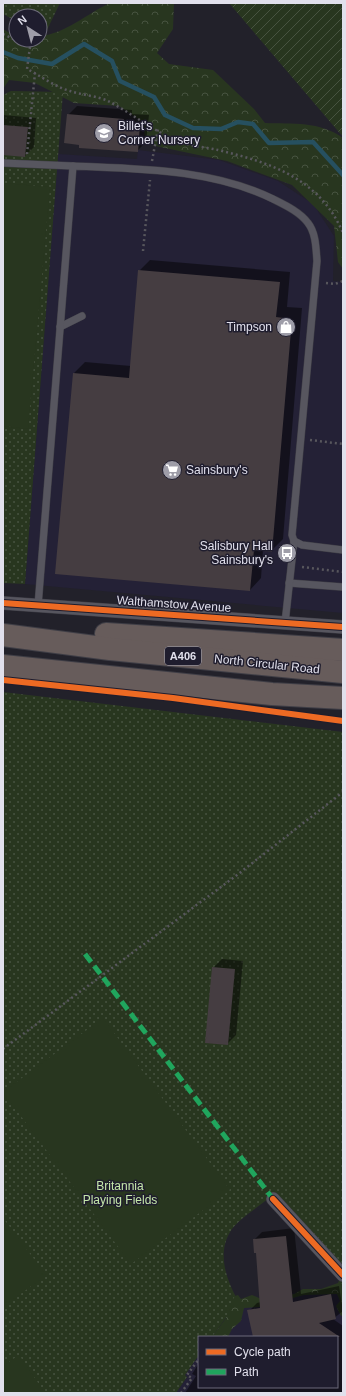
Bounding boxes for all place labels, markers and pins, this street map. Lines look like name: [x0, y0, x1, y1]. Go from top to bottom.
place label: Billet's Corner Nursery: [118, 119, 200, 147]
school or university icon: Billet's Corner Nursery: [93, 122, 115, 144]
shop icon: Timpson: [275, 316, 297, 338]
place label: Timpson: [226, 320, 272, 334]
supermarket icon: Sainsbury's: [161, 459, 183, 481]
place label: Sainsbury's: [186, 463, 248, 477]
place label: Salisbury Hall Sainsbury's: [200, 539, 273, 567]
bus stop icon: Salisbury Hall Sainsbury's: [276, 542, 298, 564]

